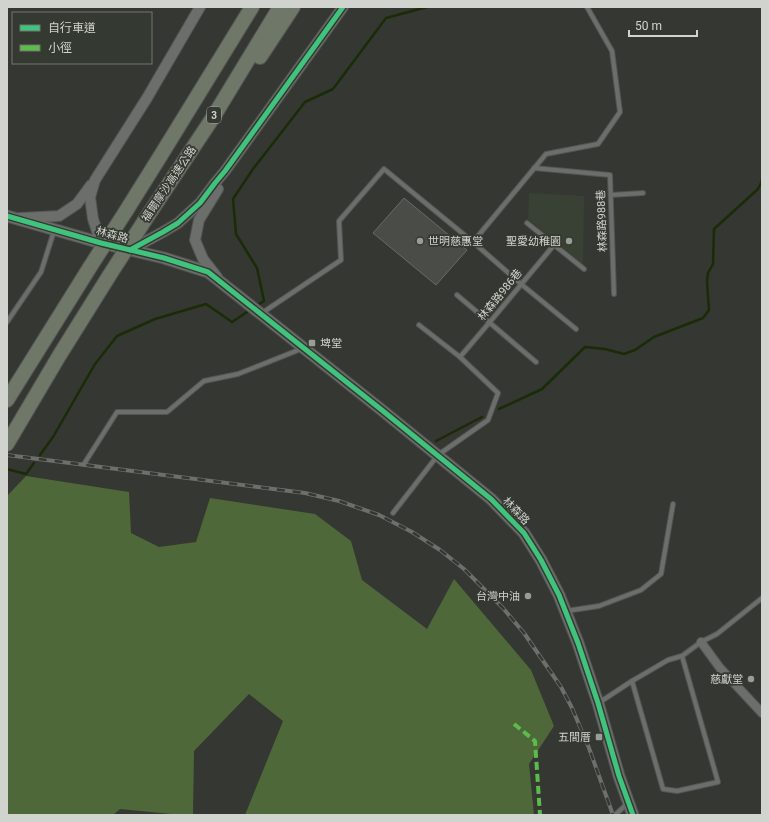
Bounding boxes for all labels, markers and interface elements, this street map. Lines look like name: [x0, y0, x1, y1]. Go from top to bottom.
legend: [12, 12, 152, 64]
scale bar: [629, 12, 697, 38]
text: 50 m: [635, 19, 662, 33]
text: 自行車道: [48, 21, 96, 35]
text: 小徑: [48, 41, 72, 55]
road number: 3: [207, 107, 221, 123]
street label: 福爾摩沙高速公路: [139, 144, 199, 224]
street label: 林森路988巷: [594, 190, 610, 252]
street label: 林森路: [94, 224, 130, 246]
place label: 世明慈惠堂: [428, 235, 483, 248]
place label: 聖愛幼稚園: [506, 235, 561, 248]
marker: 世明慈惠堂: [415, 236, 425, 246]
marker: 聖愛幼稚園: [564, 236, 574, 246]
street label: 林森路986巷: [475, 267, 525, 323]
place label: 埤堂: [320, 337, 342, 350]
marker: 埤堂: [307, 338, 317, 348]
street label: 林森路: [500, 495, 532, 527]
place label: 台灣中油: [476, 590, 520, 603]
marker: 台灣中油: [523, 591, 533, 601]
place label: 慈獻堂: [710, 673, 743, 686]
marker: 慈獻堂: [746, 674, 756, 684]
place label: 五間厝: [558, 731, 591, 744]
marker: 五間厝: [594, 732, 604, 742]

